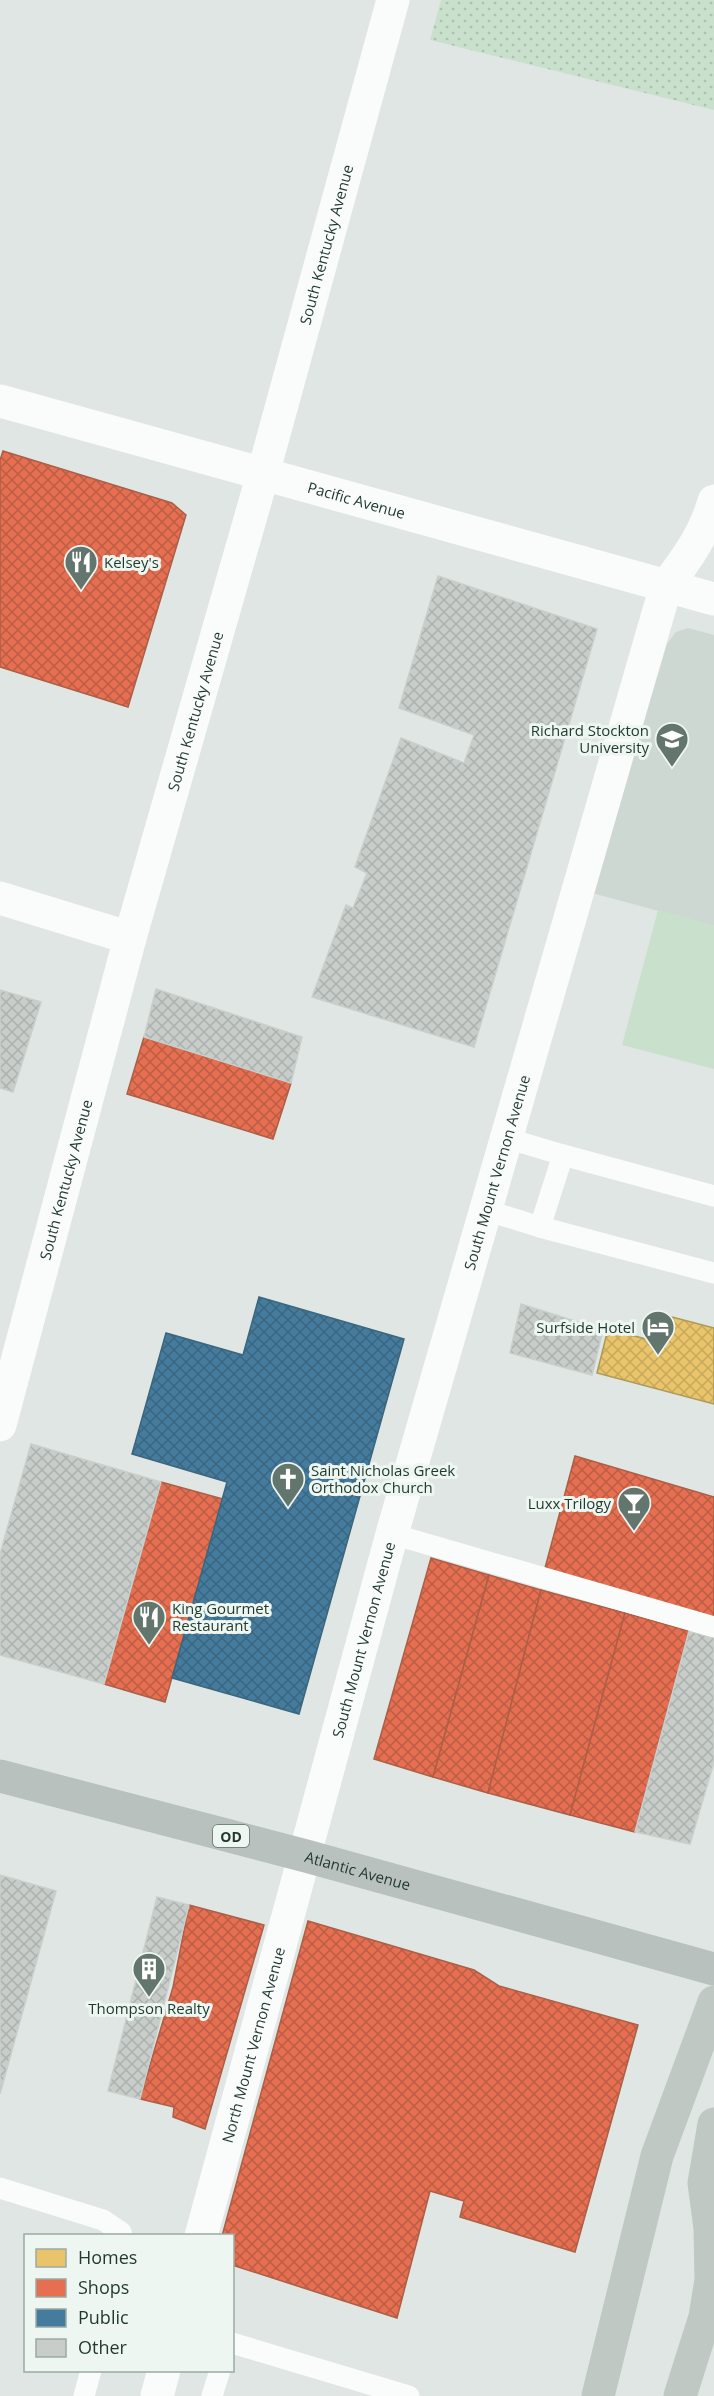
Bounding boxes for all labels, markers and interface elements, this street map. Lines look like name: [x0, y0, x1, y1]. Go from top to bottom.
street label: South Kentucky Avenue: [294, 162, 357, 327]
street label: Pacific Avenue: [305, 477, 408, 523]
restaurant icon: Kelsey's: [63, 544, 99, 591]
place label: Kelsey's: [104, 552, 159, 572]
street label: South Kentucky Avenue: [163, 629, 227, 793]
place label: Richard Stockton University: [531, 720, 649, 757]
school or university icon: Richard Stockton University: [654, 721, 690, 768]
street label: South Mount Vernon Avenue: [459, 1072, 534, 1272]
street label: South Kentucky Avenue: [35, 1097, 96, 1262]
hotel icon: Surfside Hotel: [640, 1309, 676, 1356]
place label: Surfside Hotel: [536, 1317, 635, 1337]
place label: Saint Nicholas Greek Orthodox Church: [311, 1460, 455, 1497]
church icon: Saint Nicholas Greek Orthodox Church: [270, 1461, 306, 1508]
bar icon: Luxx Trilogy: [616, 1485, 652, 1532]
place label: Luxx Trilogy: [528, 1493, 611, 1513]
street label: South Mount Vernon Avenue: [327, 1539, 399, 1740]
place label: King Gourmet Restaurant: [172, 1598, 269, 1635]
restaurant icon: King Gourmet Restaurant: [131, 1599, 167, 1646]
road number: OD: [213, 1825, 249, 1847]
street label: Atlantic Avenue: [303, 1846, 413, 1894]
street label: North Mount Vernon Avenue: [217, 1945, 289, 2145]
building icon: Thompson Realty: [131, 1951, 167, 1998]
place label: Thompson Realty: [88, 1998, 210, 2018]
legend: [24, 2234, 234, 2372]
text: Homes: [78, 2245, 137, 2269]
text: Shops: [78, 2275, 129, 2299]
text: Public: [78, 2305, 129, 2329]
text: Other: [78, 2335, 128, 2359]

